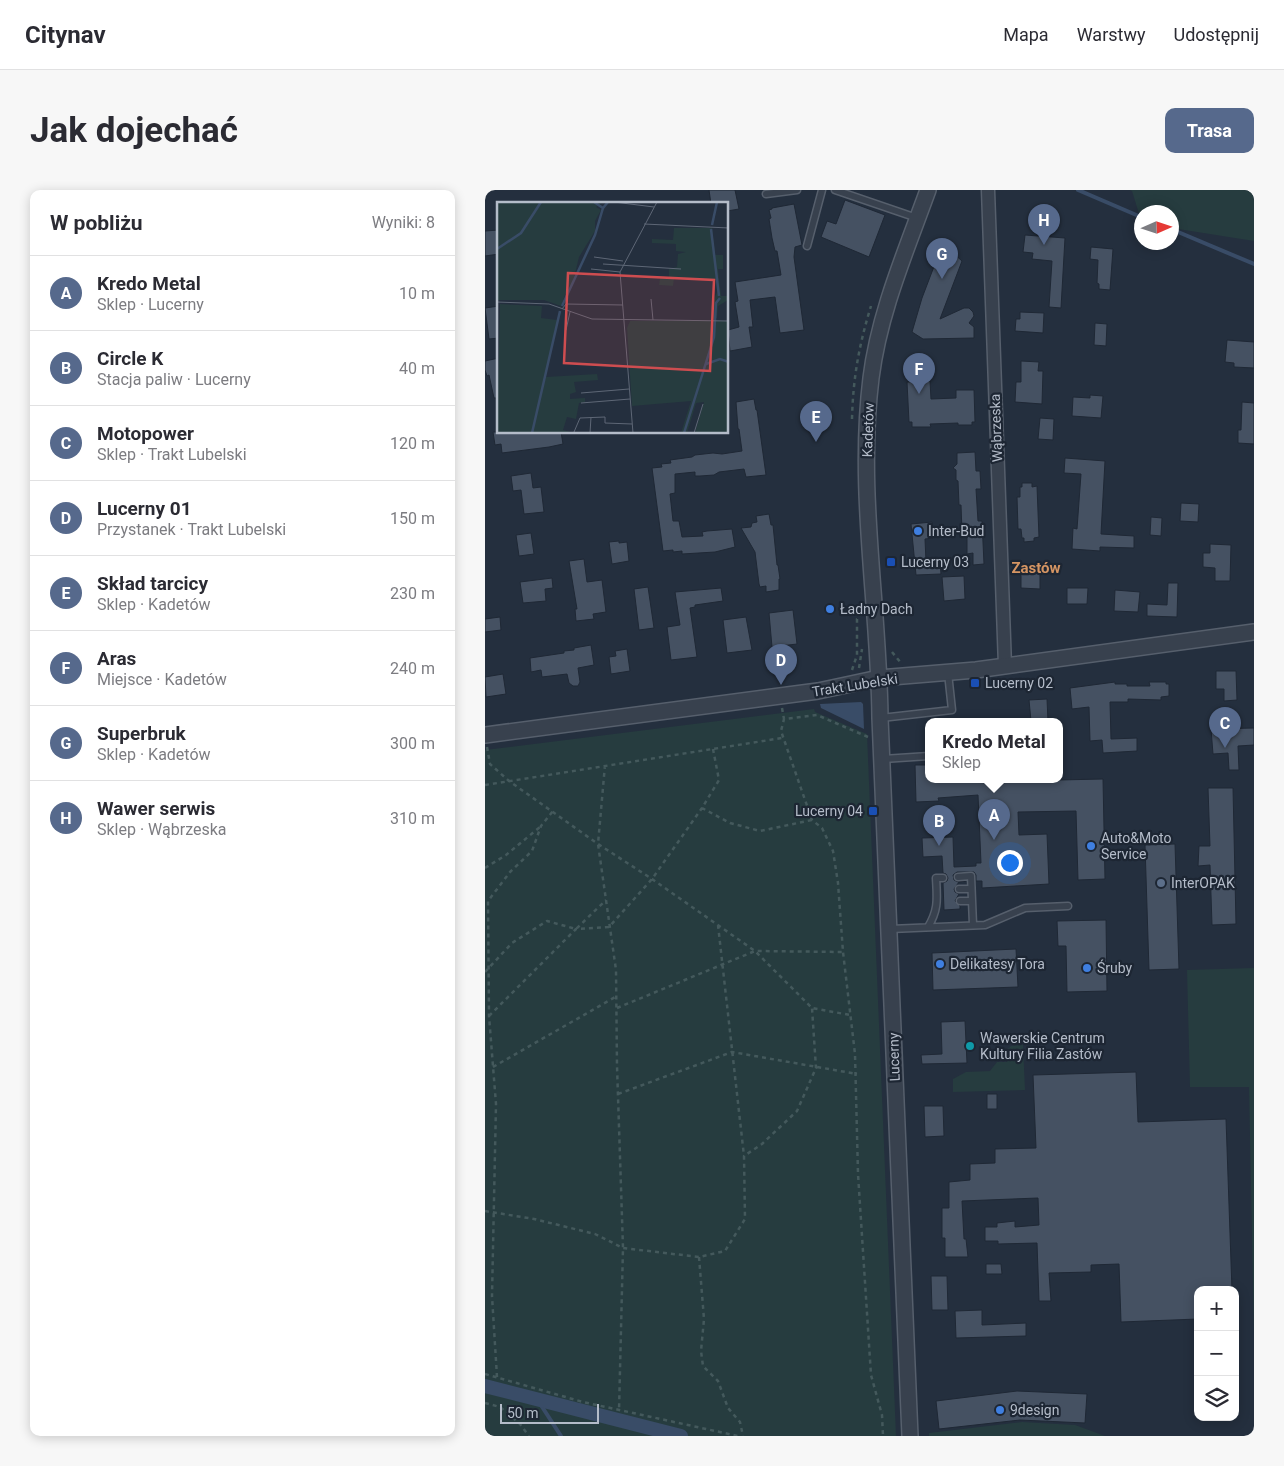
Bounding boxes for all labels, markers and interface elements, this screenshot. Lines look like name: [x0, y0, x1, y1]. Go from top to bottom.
text: Citynav: [25, 21, 106, 49]
text: Mapa: [1003, 24, 1049, 45]
text: Warstwy: [1077, 24, 1145, 45]
text: Udostępnij: [1173, 24, 1259, 45]
button: Trasa: [1165, 108, 1254, 153]
text: Jak dojechać: [30, 110, 238, 151]
inset map: [497, 202, 729, 434]
pin: H: [1028, 204, 1060, 245]
north arrow: [1134, 205, 1179, 250]
text: W pobliżu: [50, 211, 143, 235]
text: Wyniki: 8: [372, 213, 435, 232]
pin: G: [926, 238, 958, 279]
text: Kredo Metal: [97, 272, 201, 295]
text: A: [61, 284, 71, 303]
text: 10 m: [399, 284, 435, 303]
text: Sklep · Lucerny: [97, 295, 204, 314]
text: Circle K: [97, 347, 163, 370]
pin: F: [903, 353, 935, 394]
text: B: [61, 359, 71, 378]
text: 40 m: [399, 359, 435, 378]
text: Stacja paliw · Lucerny: [97, 370, 251, 389]
street label: Wąbrzeska: [987, 393, 1005, 463]
pin: E: [800, 401, 832, 442]
street label: Kadetów: [859, 402, 877, 458]
text: Motopower: [97, 422, 194, 445]
text: C: [61, 434, 71, 453]
text: 120 m: [390, 434, 435, 453]
text: Sklep · Trakt Lubelski: [97, 445, 247, 464]
text: Lucerny 01: [97, 497, 192, 520]
text: D: [61, 509, 71, 528]
text: 150 m: [390, 509, 435, 528]
text: Przystanek · Trakt Lubelski: [97, 520, 286, 539]
place label: Inter-Bud: [928, 523, 985, 539]
marker: Inter-Bud: [912, 525, 924, 537]
place label: Lucerny 03: [901, 554, 969, 570]
marker: Lucerny 03: [885, 556, 897, 568]
district label: Zastów: [1011, 559, 1061, 577]
text: Skład tarcicy: [97, 572, 208, 595]
text: E: [62, 584, 71, 603]
text: 230 m: [390, 584, 435, 603]
text: Sklep · Kadetów: [97, 595, 211, 614]
place label: Ładny Dach: [840, 601, 913, 617]
marker: Ładny Dach: [824, 603, 836, 615]
pin: D: [765, 644, 797, 685]
text: Aras: [97, 647, 136, 670]
text: F: [62, 659, 70, 678]
text: 240 m: [390, 659, 435, 678]
text: Miejsce · Kadetów: [97, 670, 227, 689]
street label: Trakt Lubelski: [811, 670, 899, 700]
place label: Lucerny 02: [985, 675, 1053, 691]
marker: Lucerny 02: [969, 677, 981, 689]
pin: C: [1209, 707, 1241, 748]
popup: [925, 718, 1063, 783]
text: Superbruk: [97, 722, 186, 745]
text: Kredo Metal: [942, 730, 1046, 753]
text: G: [61, 734, 71, 753]
text: 300 m: [390, 734, 435, 753]
text: Sklep · Kadetów: [97, 745, 211, 764]
text: Sklep: [942, 753, 981, 772]
text: Wawer serwis: [97, 797, 215, 820]
pin: A: [978, 799, 1010, 840]
place label: Lucerny 04: [795, 803, 863, 819]
marker: Lucerny 04: [867, 805, 879, 817]
pin: B: [923, 805, 955, 846]
text: H: [60, 809, 72, 828]
text: 310 m: [390, 809, 435, 828]
text: Sklep · Wąbrzeska: [97, 820, 227, 839]
place label: Auto&Moto Service: [1101, 830, 1172, 862]
marker: Auto&Moto Service: [1085, 840, 1097, 852]
your location: [997, 850, 1023, 876]
place label: InterOPAK: [1171, 875, 1235, 891]
marker: InterOPAK: [1155, 877, 1167, 889]
place label: Delikatesy Tora: [950, 956, 1045, 972]
marker: Delikatesy Tora: [934, 958, 946, 970]
place label: Śruby: [1097, 959, 1133, 976]
marker: Śruby: [1081, 962, 1093, 974]
place label: Wawerskie Centrum Kultury Filia Zastów: [980, 1030, 1105, 1062]
street label: Lucerny: [885, 1032, 903, 1082]
marker: Wawerskie Centrum Kultury Filia Zastów: [964, 1040, 976, 1052]
map controls: [1194, 1286, 1239, 1421]
button: +: [1194, 1286, 1239, 1331]
button: −: [1194, 1331, 1239, 1376]
button: layers: [1194, 1376, 1239, 1421]
scale bar: [500, 1401, 599, 1424]
place label: 9design: [1010, 1402, 1059, 1418]
marker: 9design: [994, 1404, 1006, 1416]
text: 50 m: [507, 1405, 539, 1421]

